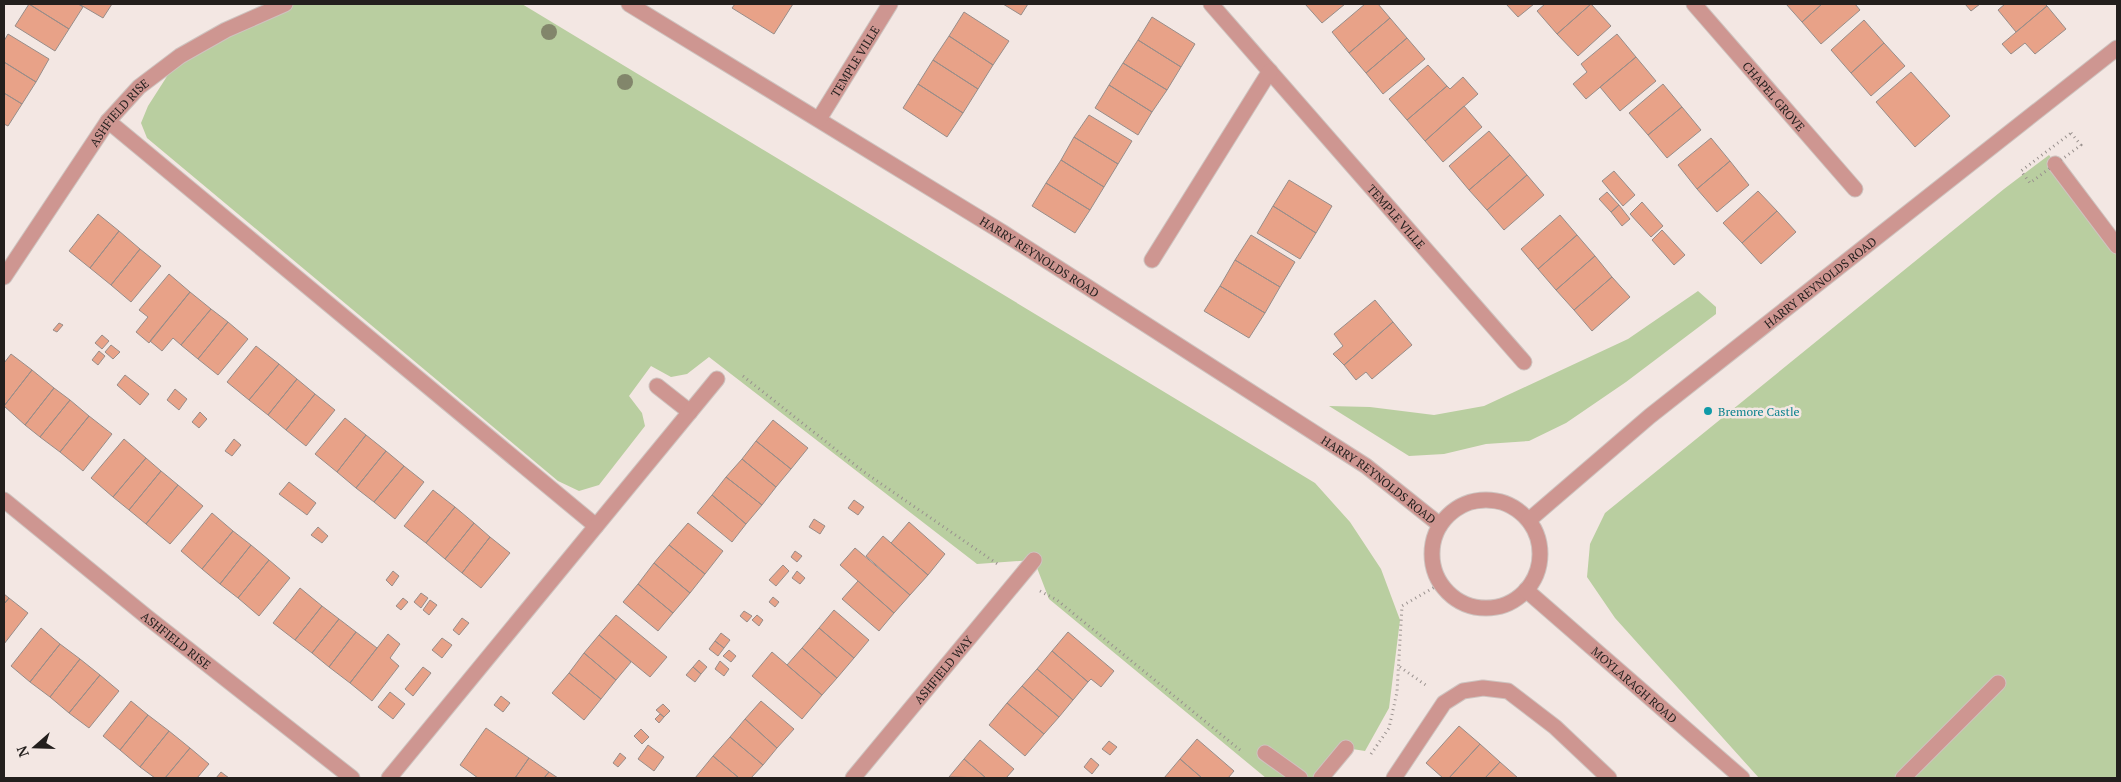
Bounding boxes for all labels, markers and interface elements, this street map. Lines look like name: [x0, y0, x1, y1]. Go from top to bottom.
street label: TEMPLE VILLE: [827, 23, 882, 99]
street label: CHAPEL GROVE: [1740, 58, 1808, 134]
street label: ASHFIELD RISE: [86, 75, 151, 149]
street label: TEMPLE VILLE: [1364, 181, 1429, 252]
street label: HARRY REYNOLDS ROAD: [977, 213, 1102, 300]
street label: HARRY REYNOLDS ROAD: [1761, 233, 1879, 331]
place label: Bremore Castle: [1718, 404, 1800, 419]
marker: Bremore Castle: [1702, 405, 1714, 417]
street label: HARRY REYNOLDS ROAD: [1319, 432, 1439, 526]
street label: ASHFIELD RISE: [138, 608, 214, 672]
street label: ASHFIELD WAY: [910, 632, 976, 707]
street label: MOYLARAGH ROAD: [1589, 643, 1681, 726]
north arrow: [10, 722, 60, 772]
text: N: [11, 743, 33, 760]

